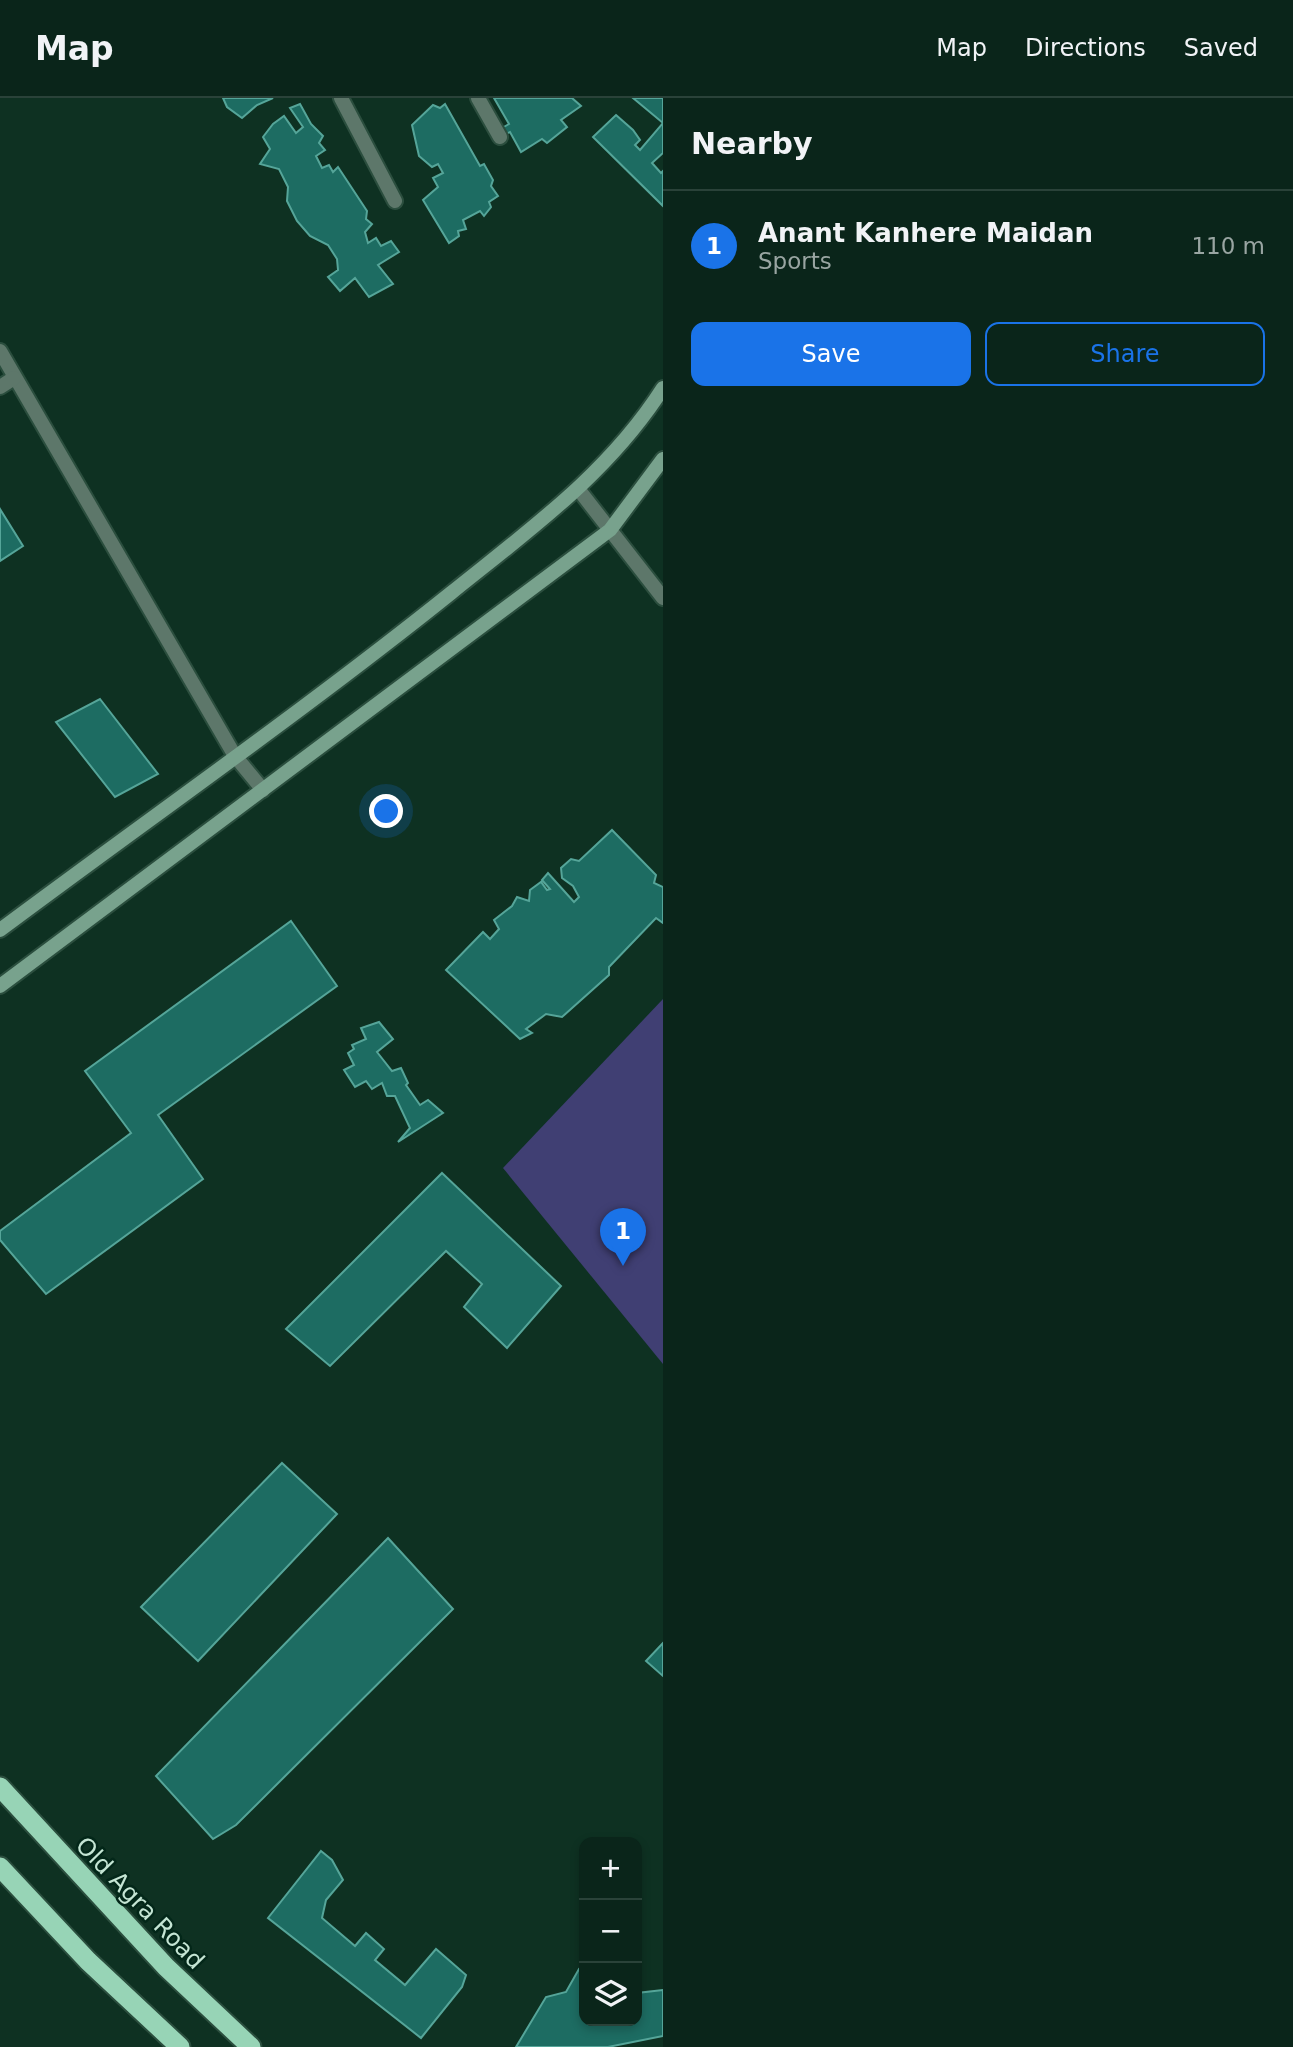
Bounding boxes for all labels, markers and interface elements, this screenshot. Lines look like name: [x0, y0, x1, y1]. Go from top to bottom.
text: Map: [35, 29, 114, 68]
text: Map: [936, 34, 987, 62]
text: Directions: [1025, 34, 1146, 62]
text: Saved: [1184, 34, 1258, 62]
text: Nearby: [691, 126, 813, 161]
text: Anant Kanhere Maidan: [758, 218, 1093, 248]
text: 1: [706, 233, 722, 259]
text: 110 m: [1191, 233, 1265, 259]
text: Sports: [758, 248, 832, 274]
button: Save: [691, 322, 971, 386]
button: Share: [985, 322, 1265, 386]
your location: [369, 794, 403, 828]
pin: 1: [600, 1208, 646, 1266]
street label: Old Agra Road: [70, 1831, 210, 1975]
map controls: [579, 1837, 642, 2026]
button: +: [579, 1837, 642, 1900]
button: −: [579, 1900, 642, 1963]
button: layers: [579, 1963, 642, 2026]

